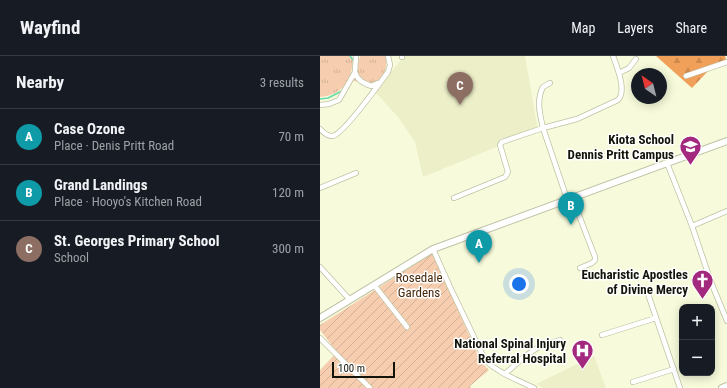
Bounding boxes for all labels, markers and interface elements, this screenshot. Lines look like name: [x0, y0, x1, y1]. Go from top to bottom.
text: Wayfind: [20, 16, 80, 39]
text: Map: [571, 20, 595, 36]
text: Layers: [617, 20, 654, 36]
text: Share: [676, 20, 707, 36]
north arrow: [631, 68, 667, 104]
text: Nearby: [16, 72, 64, 92]
pin: C: [447, 72, 473, 105]
text: 3 results: [260, 75, 304, 90]
text: Case Ozone: [54, 120, 125, 138]
text: A: [25, 129, 33, 144]
text: 70 m: [278, 129, 304, 144]
place label: Kiota School Dennis Pritt Campus: [568, 132, 674, 162]
school or university icon: Kiota School Dennis Pritt Campus: [677, 133, 703, 166]
text: Place · Denis Pritt Road: [54, 138, 174, 153]
text: Grand Landings: [54, 176, 147, 194]
text: B: [25, 185, 33, 200]
text: 120 m: [272, 185, 304, 200]
pin: B: [558, 192, 584, 225]
text: Place · Hooyo's Kitchen Road: [54, 194, 202, 209]
pin: A: [466, 230, 492, 263]
text: St. Georges Primary School: [54, 232, 220, 250]
text: C: [25, 241, 33, 256]
text: 300 m: [272, 241, 304, 256]
text: School: [54, 250, 89, 265]
place label: Eucharistic Apostles of Divine Mercy: [581, 267, 688, 297]
church icon: Eucharistic Apostles of Divine Mercy: [690, 268, 716, 301]
park label: Rosedale Gardens: [395, 270, 443, 300]
your location: [509, 274, 529, 294]
map controls: [679, 304, 715, 376]
button: +: [679, 304, 715, 340]
place label: National Spinal Injury Referral Hospital: [454, 336, 566, 366]
hospital icon: National Spinal Injury Referral Hospital: [569, 337, 595, 370]
button: −: [679, 340, 715, 376]
scale bar: [332, 360, 395, 379]
text: 100 m: [338, 362, 365, 375]

